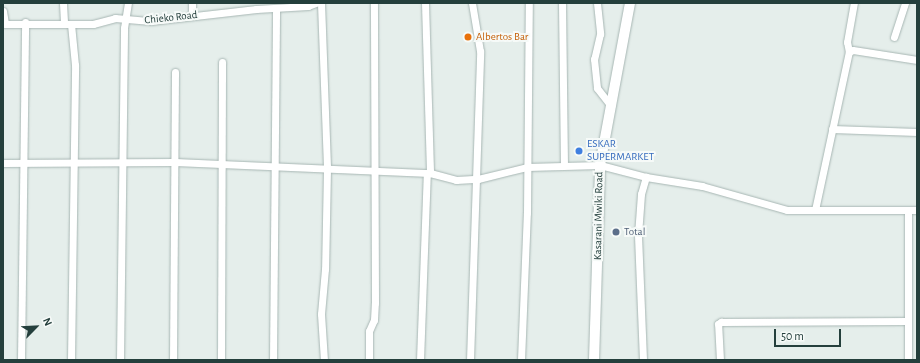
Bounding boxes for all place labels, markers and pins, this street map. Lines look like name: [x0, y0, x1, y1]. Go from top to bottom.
place label: Albertos Bar: [476, 30, 528, 44]
marker: Albertos Bar: [463, 32, 473, 42]
place label: ESKAR SUPERMARKET: [587, 138, 654, 164]
marker: ESKAR SUPERMARKET: [574, 146, 584, 156]
place label: Total: [624, 225, 645, 239]
marker: Total: [611, 227, 621, 237]

